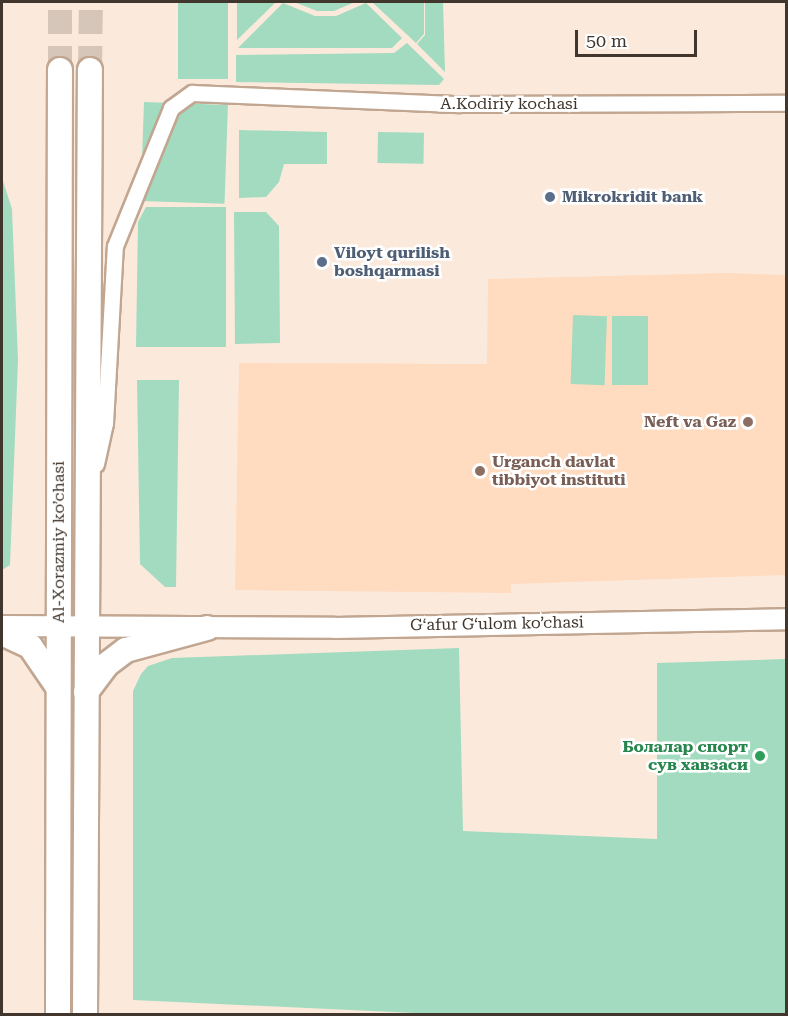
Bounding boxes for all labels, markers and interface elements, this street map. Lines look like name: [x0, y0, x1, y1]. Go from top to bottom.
scale bar: [578, 18, 700, 56]
text: 50 m: [586, 30, 627, 51]
street label: A.Kodiriy kochasi: [440, 94, 578, 114]
place label: Mikrokridit bank: [562, 187, 703, 207]
marker: Mikrokridit bank: [543, 190, 557, 204]
place label: Viloyt qurilish boshqarmasi: [334, 243, 450, 281]
marker: Viloyt qurilish boshqarmasi: [315, 255, 329, 269]
place label: Neft va Gaz: [644, 412, 736, 432]
marker: Neft va Gaz: [741, 415, 755, 429]
place label: Urganch davlat tibbiyot instituti: [492, 452, 626, 490]
street label: Al-Xorazmiy ko’chasi: [49, 461, 69, 623]
marker: Urganch davlat tibbiyot instituti: [473, 464, 487, 478]
street label: Gʻafur Gʻulom ko’chasi: [410, 613, 584, 635]
place label: Болалар спорт сув хавзаси: [622, 737, 748, 775]
marker: Болалар спорт сув хавзаси: [753, 749, 767, 763]

